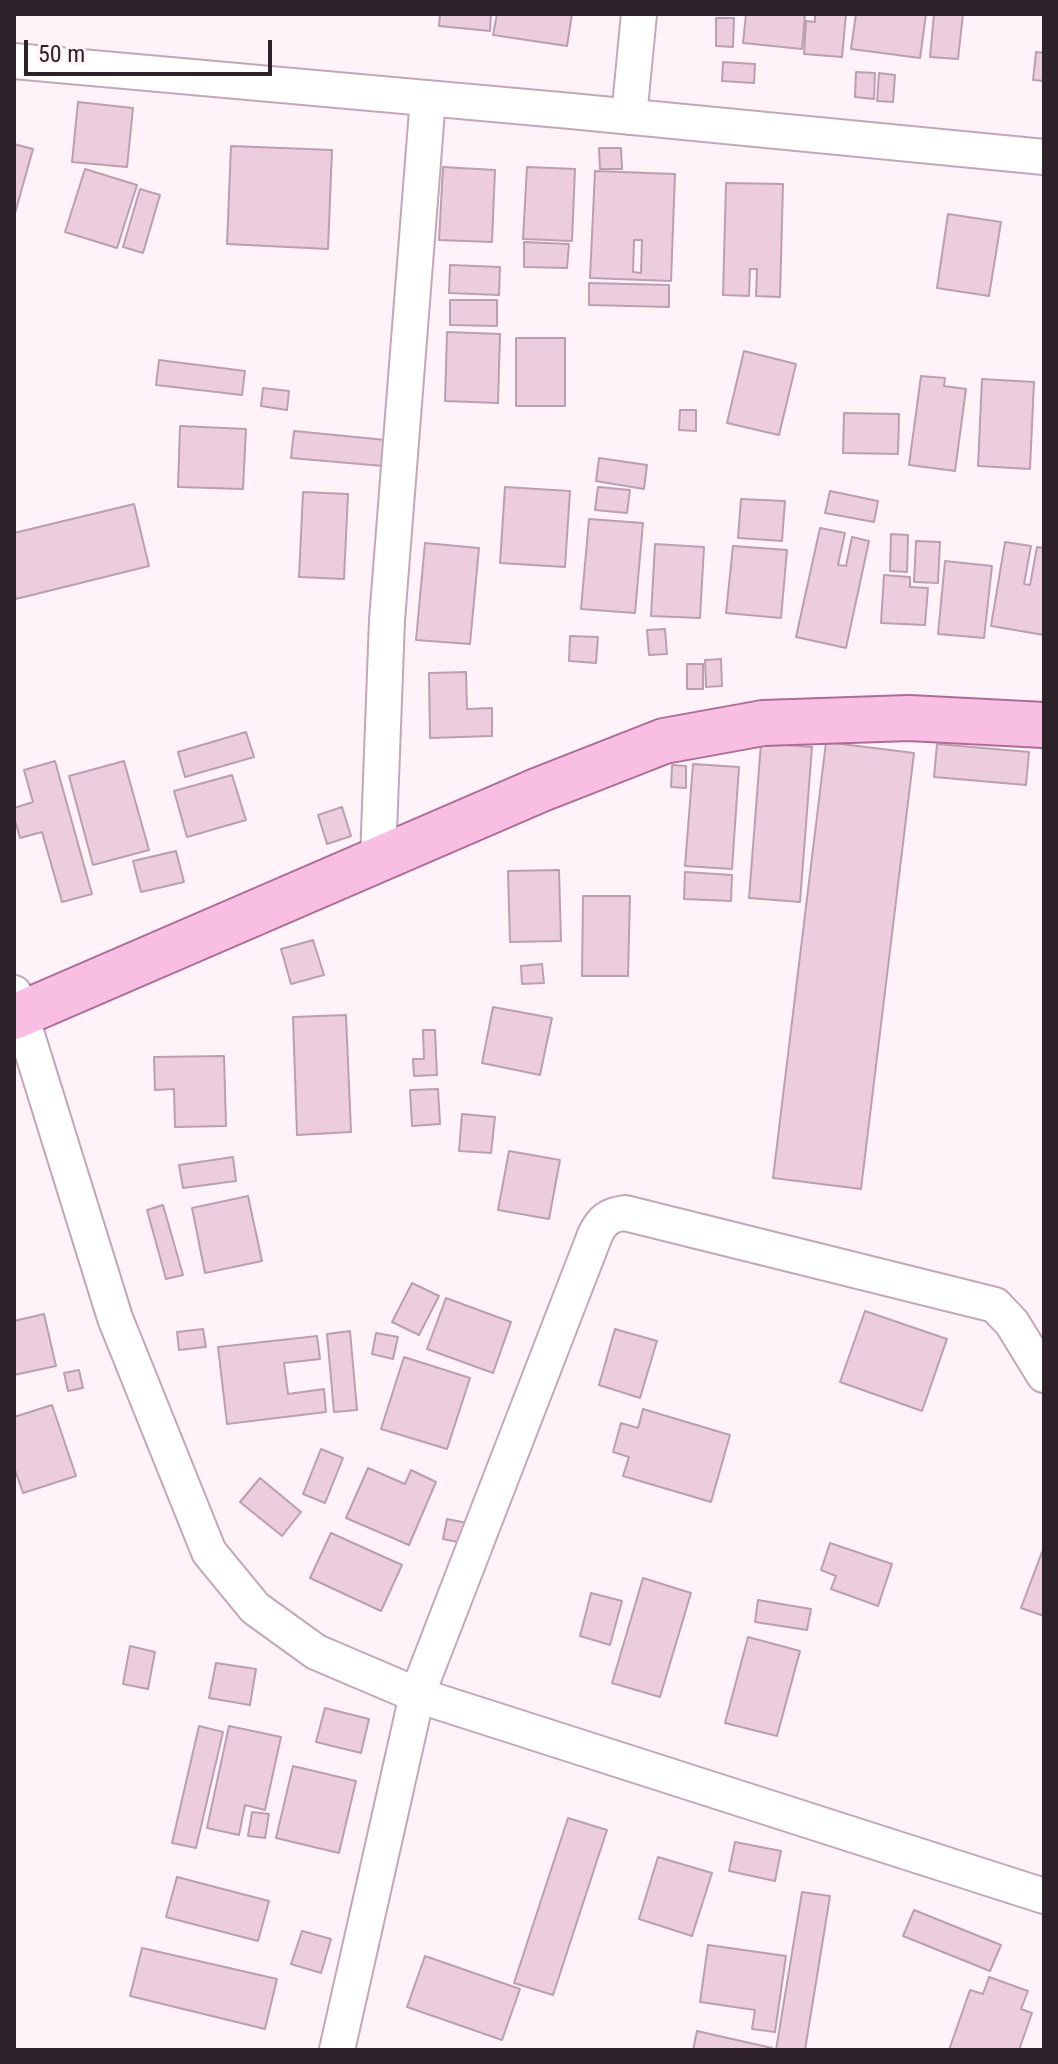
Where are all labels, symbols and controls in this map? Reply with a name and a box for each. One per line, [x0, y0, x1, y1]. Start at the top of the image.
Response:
scale bar [28, 24, 276, 74]
text: 50 m [38, 40, 85, 68]

